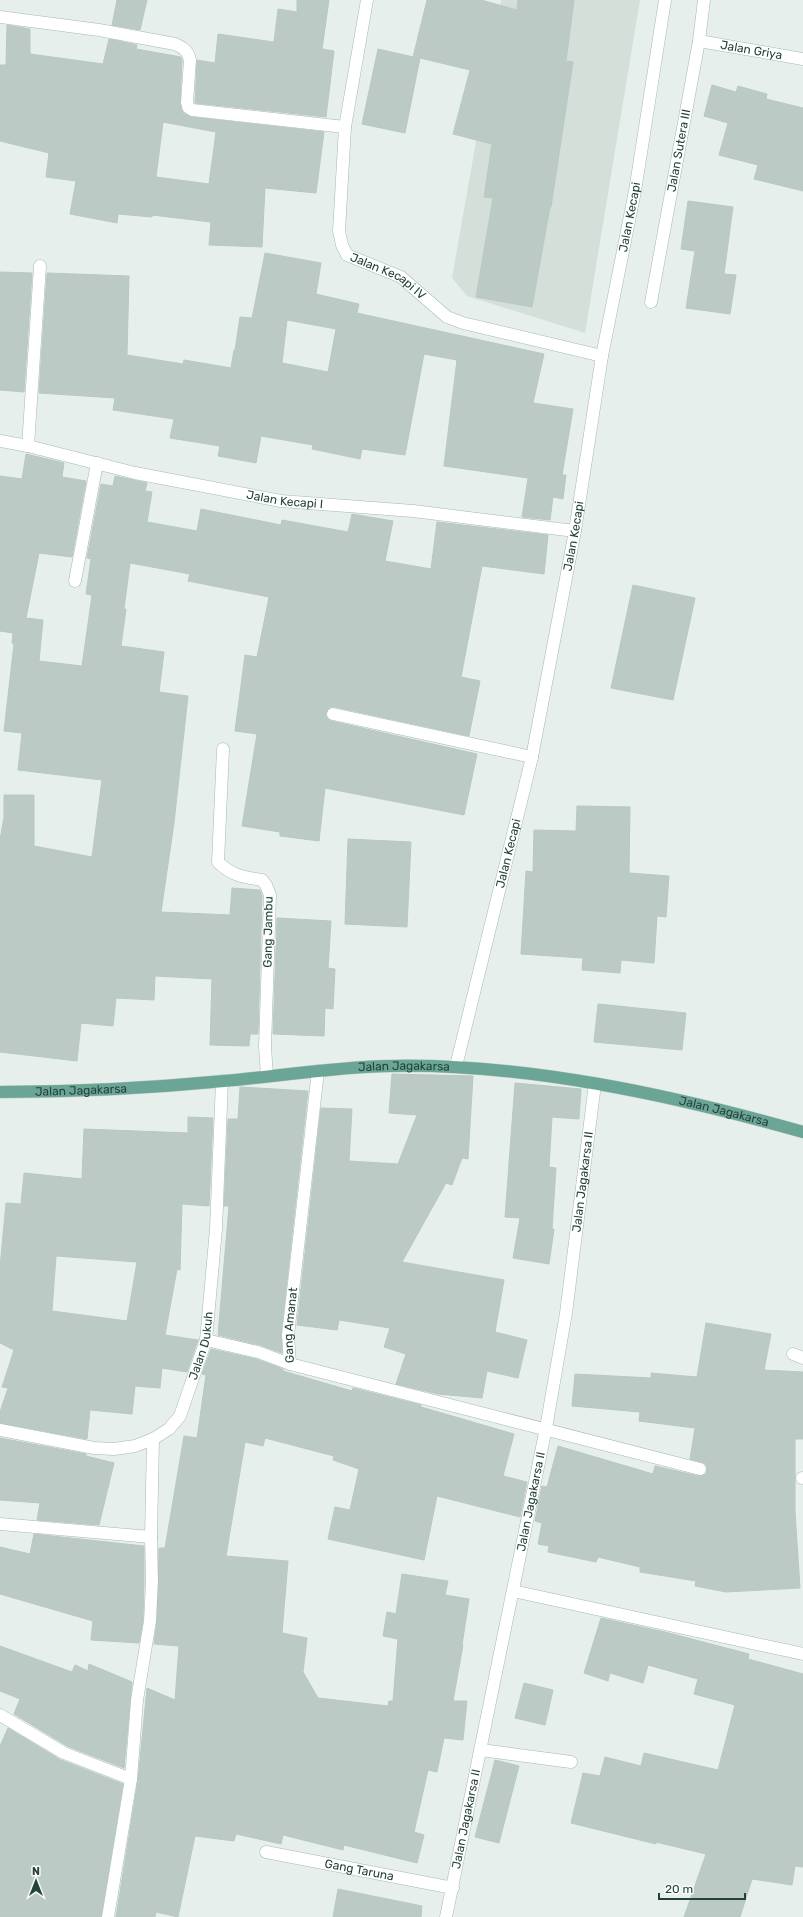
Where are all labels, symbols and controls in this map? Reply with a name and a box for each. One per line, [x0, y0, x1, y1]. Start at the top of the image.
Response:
street label: Jalan Griya [719, 38, 783, 62]
street label: Jalan Sutera III [664, 108, 693, 193]
street label: Jalan Kecapi [616, 181, 643, 253]
street label: Jalan Kecapi IV [348, 250, 429, 302]
street label: Jalan Kecapi I [245, 488, 324, 511]
street label: Jalan Kecapi [561, 500, 587, 572]
street label: Jalan Kecapi [493, 817, 524, 889]
street label: Gang Jambu [260, 896, 276, 968]
street label: Jalan Jagakarsa [358, 1059, 450, 1074]
street label: Jalan Jagakarsa [35, 1081, 127, 1099]
street label: Jalan Jagakarsa [678, 1093, 770, 1129]
street label: Jalan Jagakarsa II [569, 1131, 596, 1233]
street label: Gang Amanat [281, 1286, 300, 1363]
street label: Jalan Dukuh [186, 1311, 216, 1382]
street label: Jalan Jagakarsa II [514, 1450, 548, 1553]
street label: Jalan Jagakarsa II [449, 1768, 483, 1870]
street label: Gang Taruna [324, 1856, 395, 1883]
north arrow [16, 1861, 56, 1901]
text: N [32, 1865, 40, 1878]
scale bar [659, 1875, 745, 1901]
text: 20 m [665, 1882, 693, 1896]

